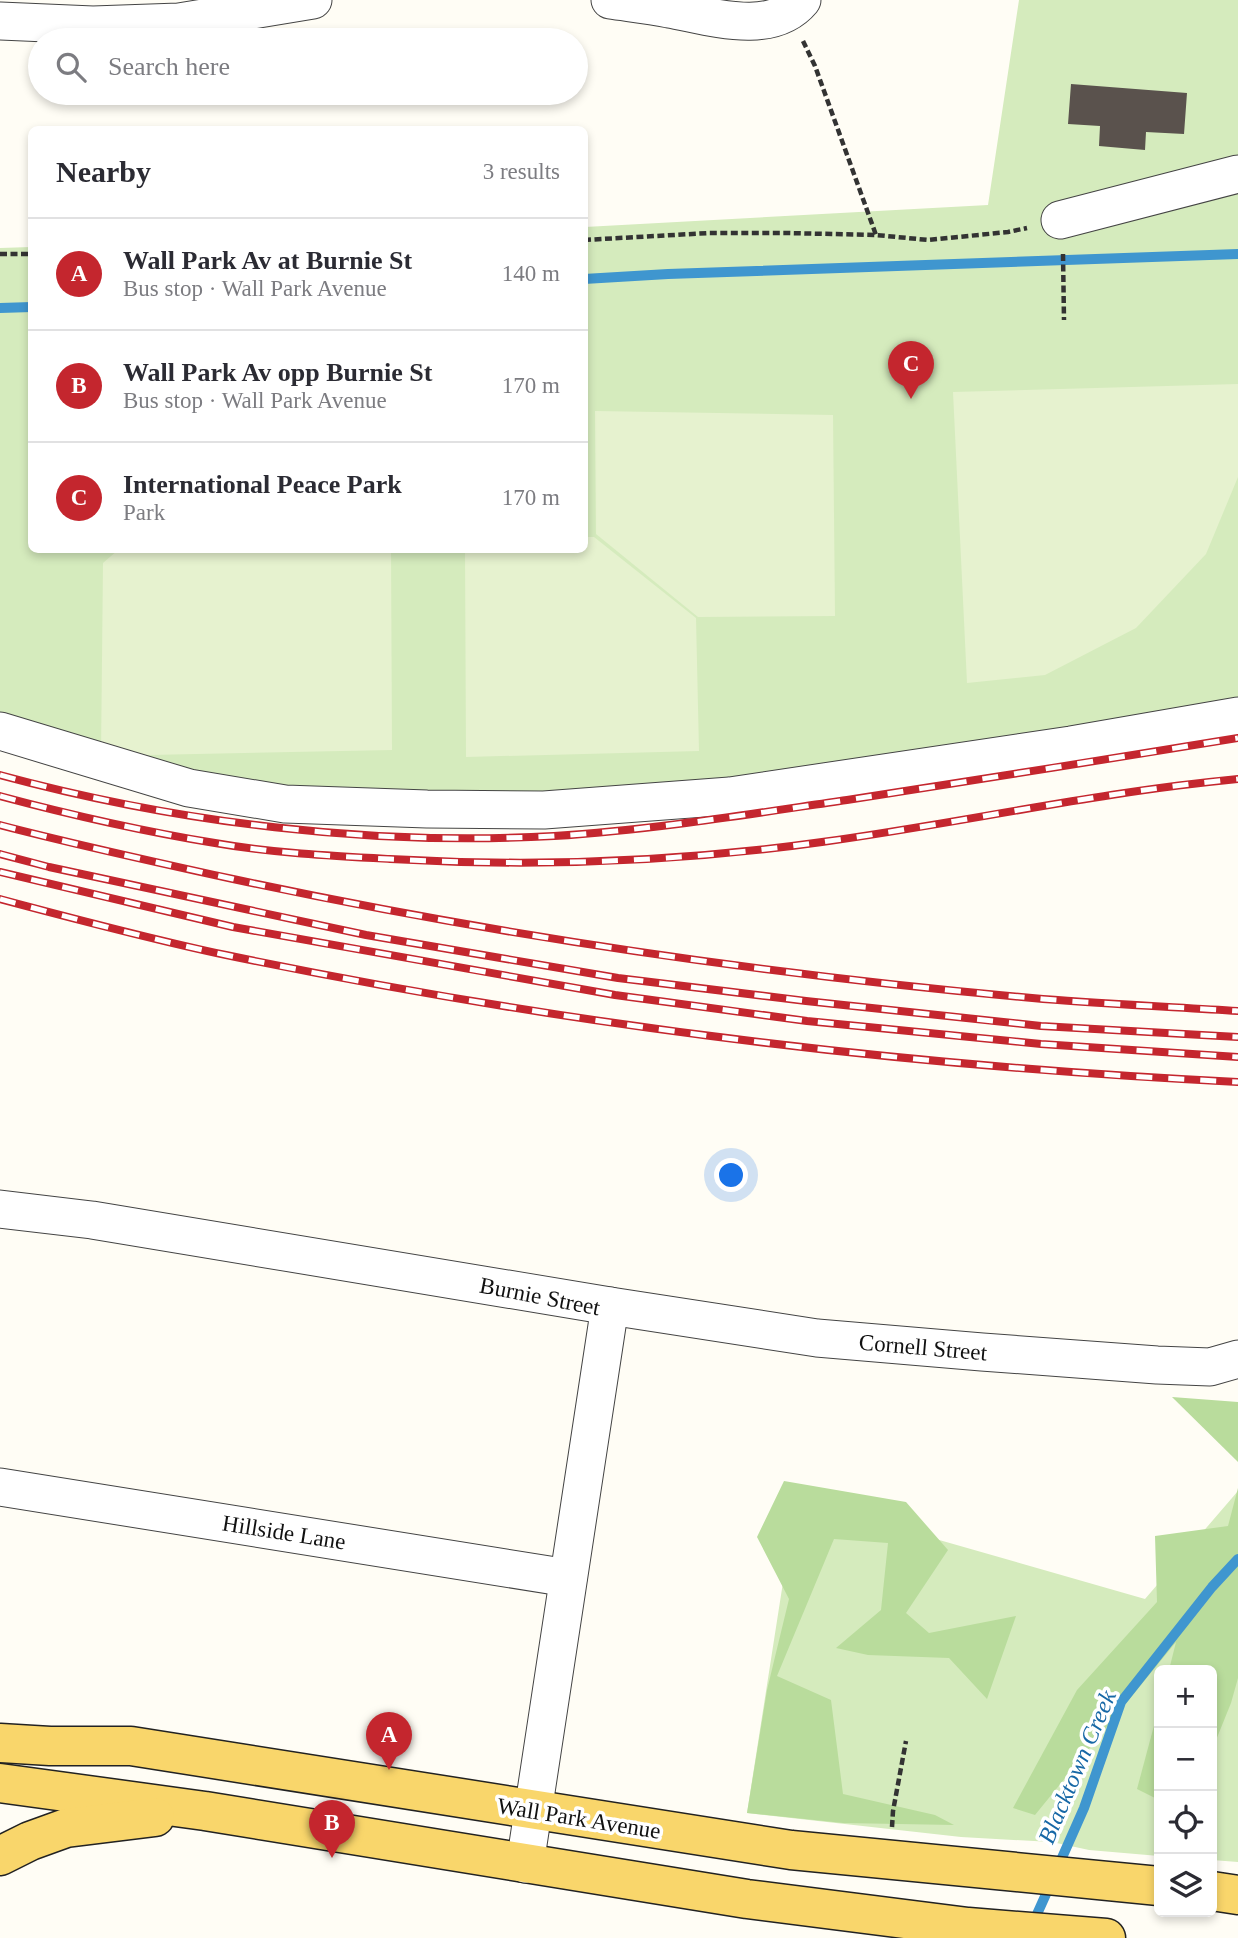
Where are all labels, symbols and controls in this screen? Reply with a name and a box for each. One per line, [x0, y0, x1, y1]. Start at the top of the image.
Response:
search box [28, 28, 588, 105]
icon: search [52, 48, 90, 86]
text: Search here [108, 52, 230, 81]
text: Nearby [56, 155, 151, 188]
text: 3 results [483, 159, 560, 184]
text: Wall Park Av at Burnie St [123, 246, 412, 275]
text: A [71, 261, 87, 286]
text: 140 m [502, 261, 560, 286]
text: Bus stop · Wall Park Avenue [123, 276, 387, 301]
pin: C [888, 341, 934, 399]
text: Wall Park Av opp Burnie St [123, 358, 432, 387]
text: B [71, 373, 87, 398]
text: 170 m [502, 373, 560, 398]
text: Bus stop · Wall Park Avenue [123, 388, 387, 413]
text: International Peace Park [123, 470, 402, 499]
text: C [71, 485, 87, 510]
text: 170 m [502, 485, 560, 510]
text: Park [123, 500, 165, 525]
your location [714, 1158, 748, 1192]
street label: Burnie Street [478, 1273, 603, 1321]
street label: Cornell Street [858, 1329, 989, 1366]
street label: Hillside Lane [220, 1510, 347, 1555]
map controls [1154, 1665, 1217, 1917]
button: + [1154, 1665, 1217, 1728]
water label: Blacktown Creek [1033, 1686, 1121, 1847]
pin: A [366, 1712, 412, 1770]
button: − [1154, 1728, 1217, 1791]
button: locate [1154, 1791, 1217, 1854]
street label: Wall Park Avenue [495, 1793, 662, 1844]
pin: B [309, 1800, 355, 1858]
button: layers [1154, 1854, 1217, 1917]

